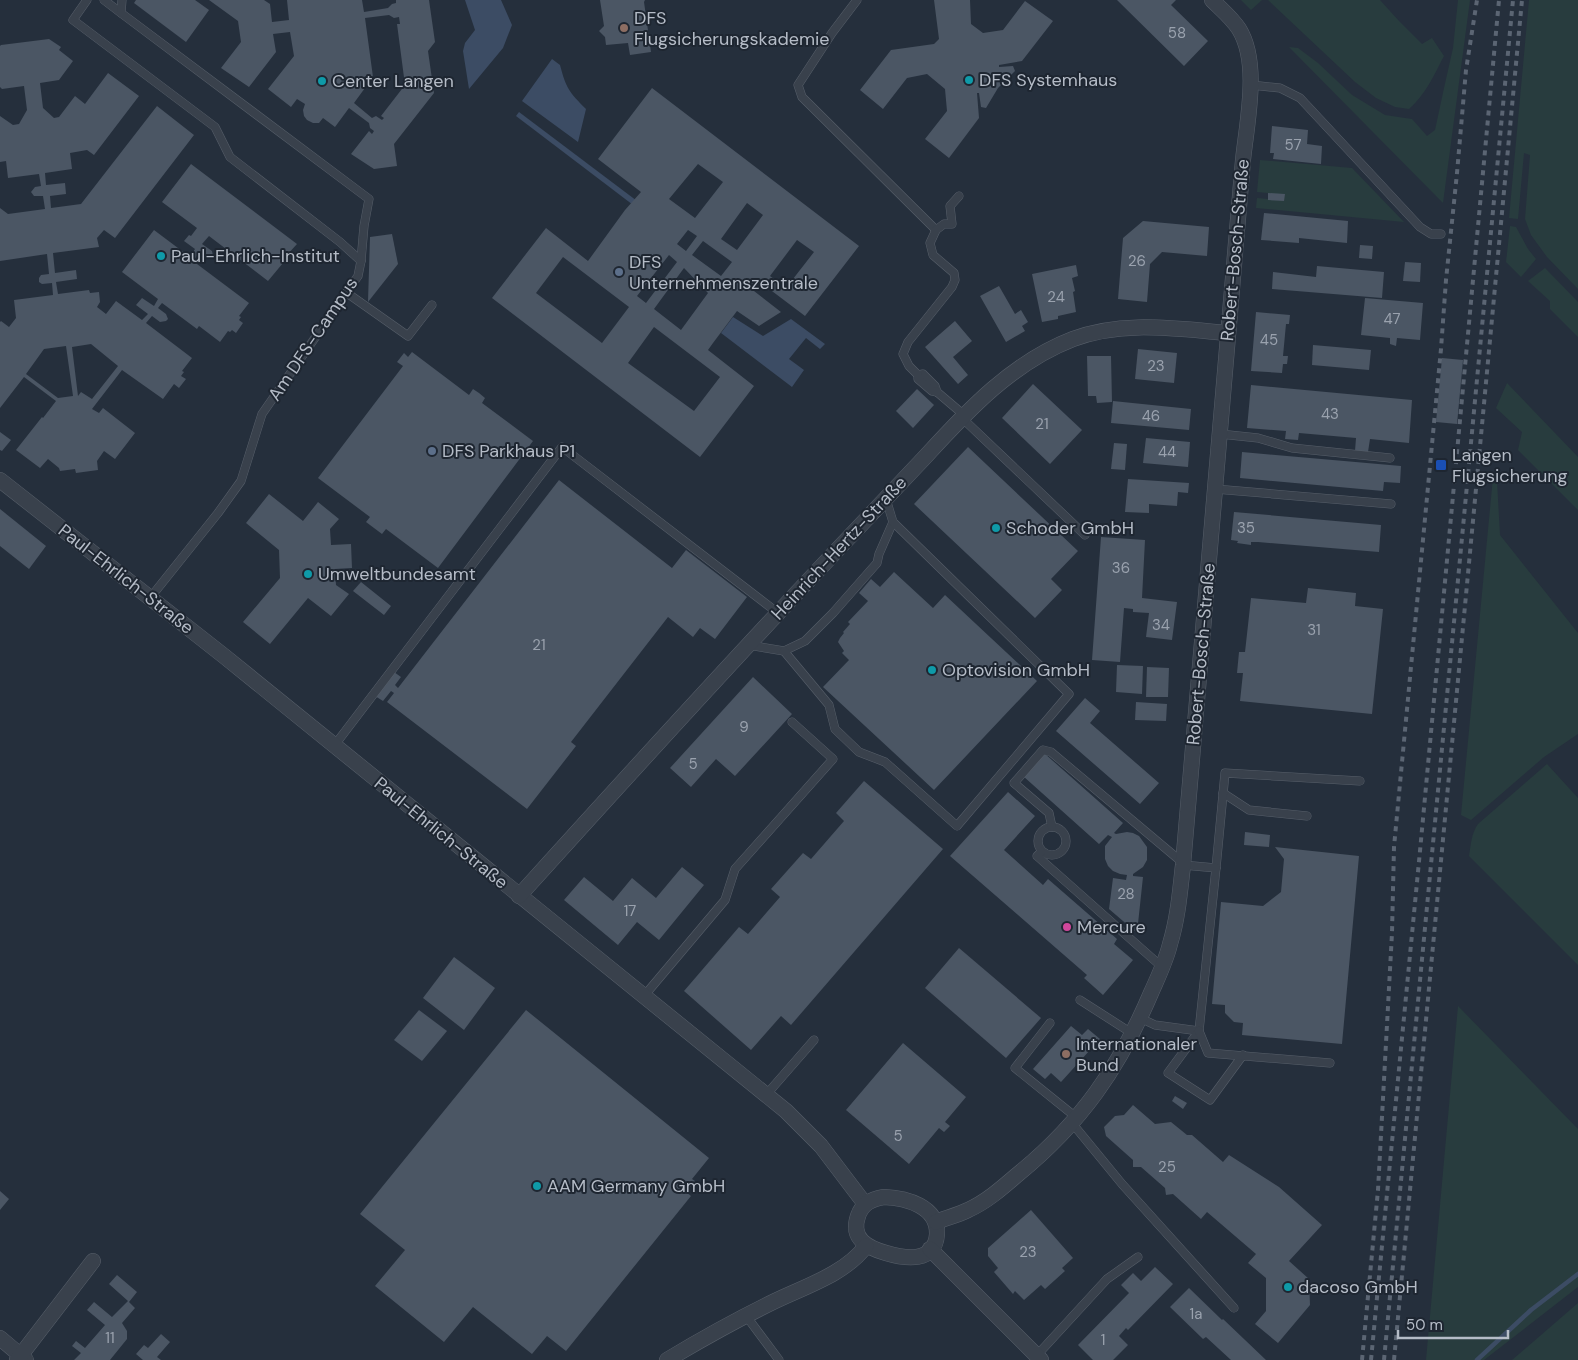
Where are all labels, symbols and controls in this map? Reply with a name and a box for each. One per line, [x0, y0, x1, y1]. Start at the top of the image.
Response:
place label: DFS Flugsicherungskademie [634, 6, 830, 51]
marker: DFS Flugsicherungskademie [618, 22, 630, 34]
house number: 58 [1168, 23, 1186, 43]
place label: DFS Systemhaus [979, 68, 1117, 92]
place label: Center Langen [332, 69, 454, 93]
marker: DFS Systemhaus [963, 74, 975, 86]
marker: Center Langen [316, 75, 328, 87]
house number: 57 [1285, 135, 1301, 155]
street label: Robert-Bosch-Straße [1215, 158, 1255, 342]
place label: Paul-Ehrlich-Institut [171, 244, 340, 268]
marker: Paul-Ehrlich-Institut [155, 250, 167, 262]
place label: DFS Unternehmenszentrale [629, 250, 818, 295]
house number: 26 [1128, 251, 1146, 271]
marker: DFS Unternehmenszentrale [613, 266, 625, 278]
street label: Am DFS-Campus [263, 272, 363, 406]
house number: 24 [1047, 287, 1065, 307]
house number: 47 [1383, 309, 1401, 329]
house number: 45 [1260, 330, 1278, 350]
house number: 23 [1147, 356, 1165, 376]
house number: 43 [1321, 404, 1339, 424]
house number: 46 [1142, 406, 1160, 426]
house number: 21 [1035, 414, 1049, 434]
place label: DFS Parkhaus P1 [442, 439, 575, 463]
house number: 44 [1158, 442, 1176, 462]
place label: Langen Flugsicherung [1452, 443, 1568, 488]
marker: DFS Parkhaus P1 [426, 445, 438, 457]
marker: Langen Flugsicherung [1434, 458, 1448, 472]
street label: Heinrich-Hertz-Straße [766, 471, 912, 625]
place label: Schoder GmbH [1006, 516, 1134, 540]
house number: 35 [1237, 518, 1255, 538]
street label: Paul-Ehrlich-Straße [53, 519, 199, 639]
marker: Schoder GmbH [990, 522, 1002, 534]
house number: 36 [1112, 558, 1130, 578]
place label: Umweltbundesamt [318, 562, 476, 586]
street label: Robert-Bosch-Straße [1181, 562, 1221, 746]
marker: Umweltbundesamt [302, 568, 314, 580]
house number: 34 [1152, 615, 1170, 635]
house number: 31 [1307, 620, 1321, 640]
house number: 21 [532, 635, 546, 655]
place label: Optovision GmbH [942, 658, 1090, 682]
marker: Optovision GmbH [926, 664, 938, 676]
house number: 9 [739, 717, 749, 737]
house number: 5 [688, 754, 698, 774]
street label: Paul-Ehrlich-Straße [369, 772, 513, 894]
house number: 28 [1117, 884, 1135, 904]
house number: 17 [624, 901, 636, 921]
place label: Mercure [1077, 915, 1146, 939]
marker: Mercure [1061, 921, 1073, 933]
place label: Internationaler Bund [1076, 1032, 1198, 1077]
marker: Internationaler Bund [1060, 1048, 1072, 1060]
house number: 5 [893, 1126, 903, 1146]
house number: 25 [1158, 1157, 1176, 1177]
place label: AAM Germany GmbH [547, 1174, 725, 1198]
marker: AAM Germany GmbH [531, 1180, 543, 1192]
house number: 23 [1019, 1242, 1037, 1262]
place label: dacoso GmbH [1298, 1275, 1418, 1299]
marker: dacoso GmbH [1282, 1281, 1294, 1293]
house number: 1a [1190, 1304, 1202, 1324]
scale bar [1398, 1308, 1508, 1340]
text: 50 m [1406, 1315, 1443, 1335]
house number: 11 [105, 1328, 115, 1348]
house number: 1 [1101, 1330, 1105, 1350]

